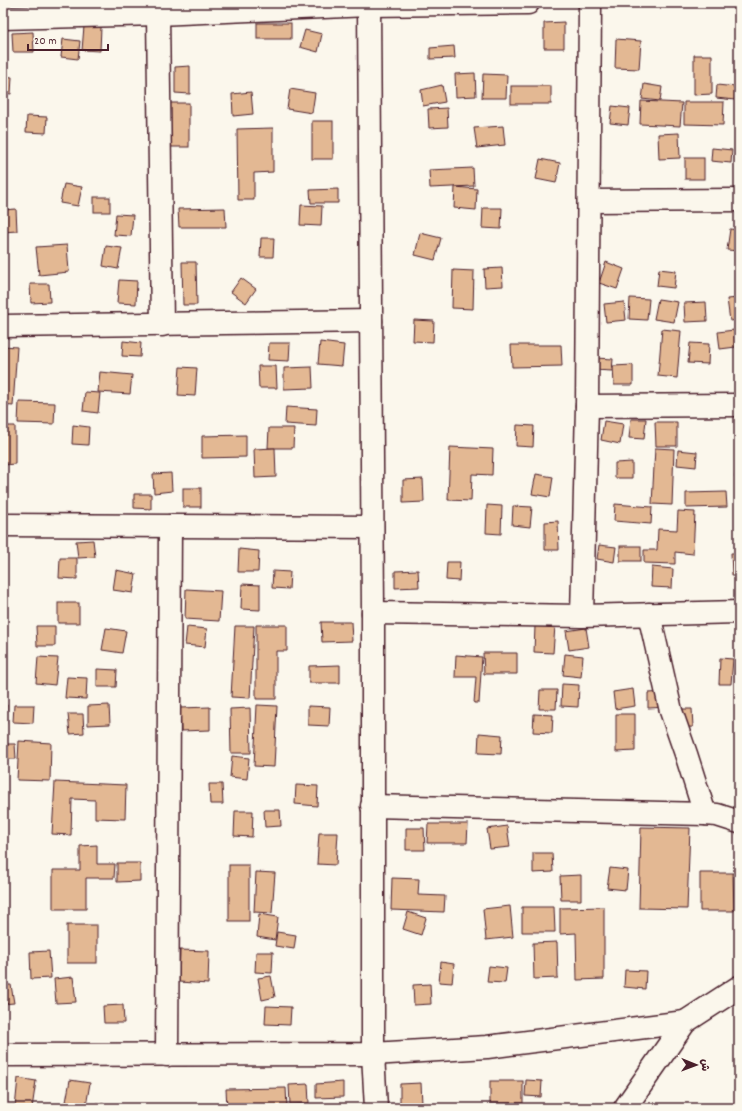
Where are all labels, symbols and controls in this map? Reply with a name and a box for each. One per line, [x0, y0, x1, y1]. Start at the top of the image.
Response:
scale bar [28, 26, 108, 52]
text: 20 m [34, 33, 57, 50]
north arrow [676, 1045, 716, 1085]
text: ش [696, 1059, 712, 1071]

